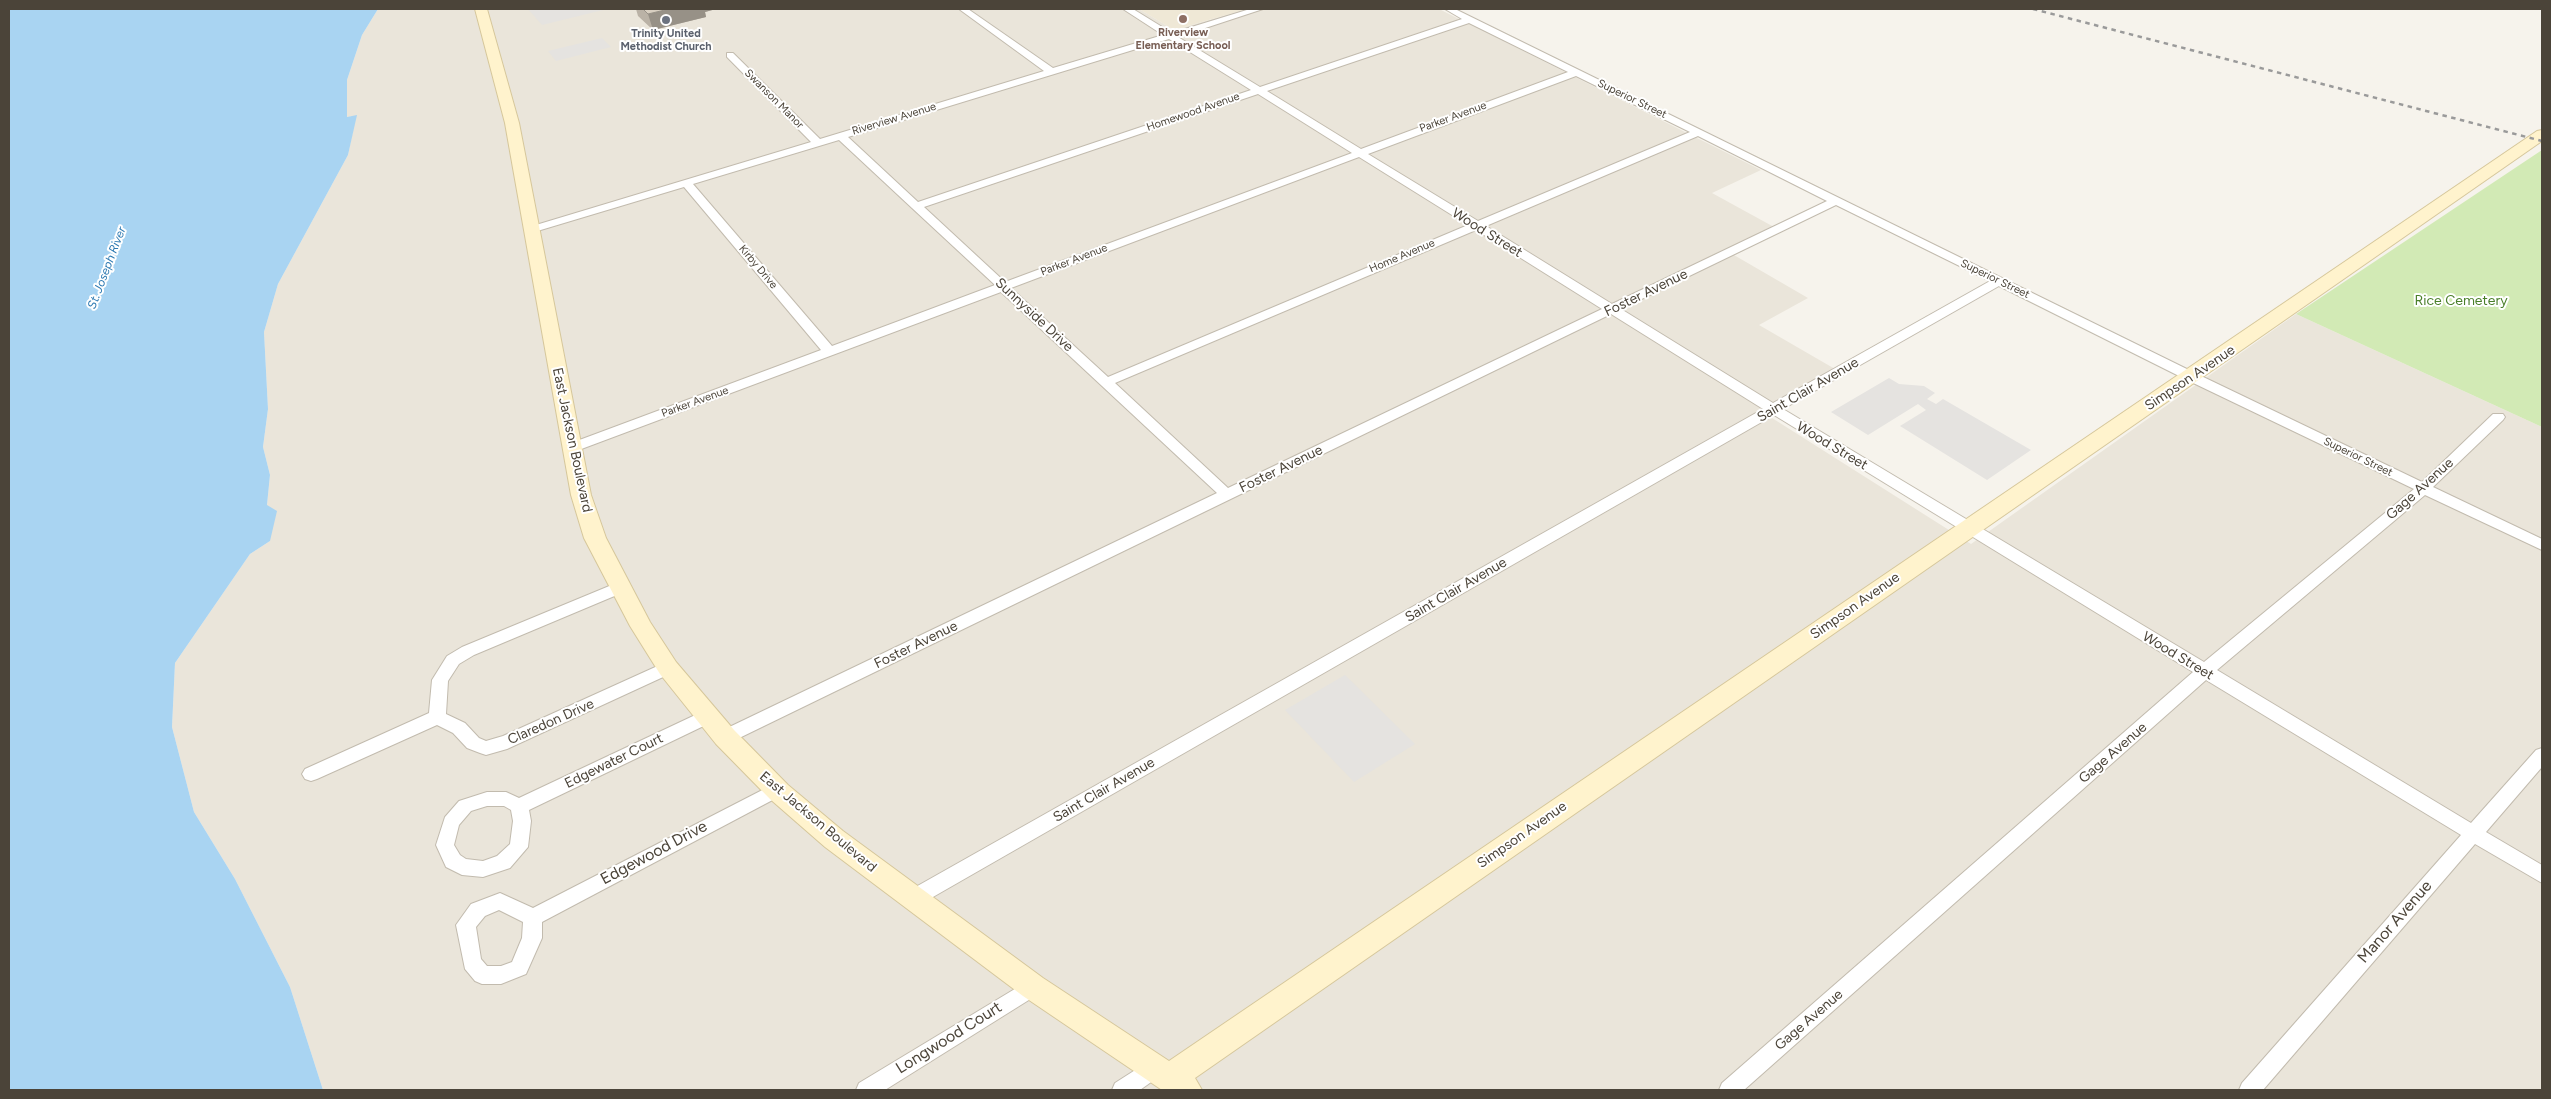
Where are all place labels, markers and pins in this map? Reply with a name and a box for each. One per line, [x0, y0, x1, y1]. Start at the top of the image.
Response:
marker: Riverview Elementary School [1177, 13, 1189, 25]
marker: Trinity United Methodist Church [660, 14, 672, 26]
place label: Riverview Elementary School [1136, 26, 1230, 52]
place label: Trinity United Methodist Church [620, 27, 712, 53]

